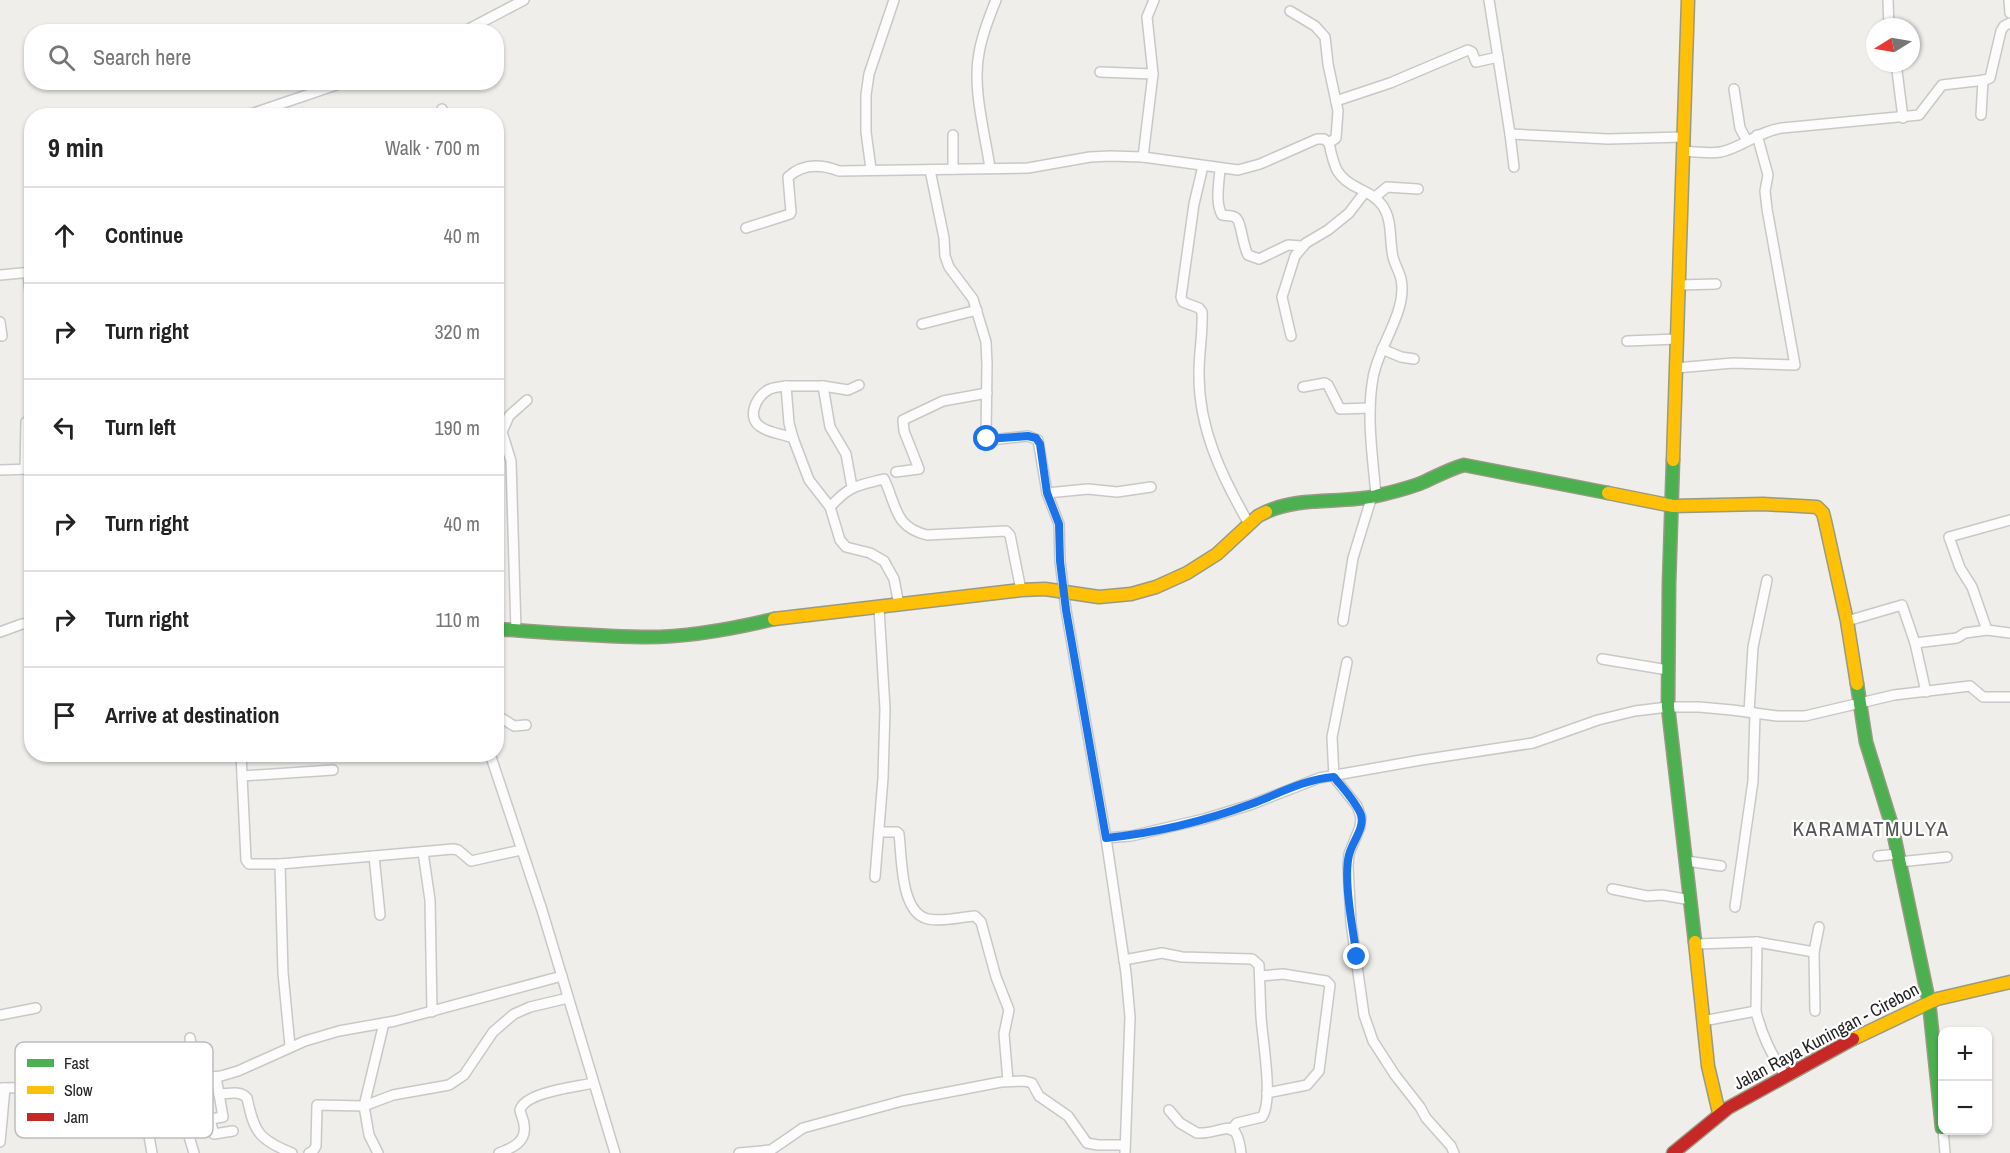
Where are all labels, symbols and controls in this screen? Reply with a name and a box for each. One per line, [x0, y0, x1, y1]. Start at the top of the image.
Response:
north arrow [1866, 18, 1920, 72]
search box [24, 24, 504, 90]
icon: search [45, 41, 78, 74]
text: Search here [93, 42, 191, 72]
text: 9 min [48, 130, 104, 165]
text: Walk · 700 m [385, 134, 480, 161]
icon: ahead [48, 219, 81, 252]
text: Continue [105, 220, 183, 250]
text: 40 m [444, 222, 480, 249]
icon: right [48, 315, 81, 348]
text: Turn right [105, 316, 189, 346]
text: 320 m [434, 318, 480, 345]
icon: left [48, 411, 81, 444]
text: Turn left [105, 412, 176, 442]
text: 190 m [434, 414, 480, 441]
route start [973, 425, 999, 451]
icon: right [48, 507, 81, 540]
text: Turn right [105, 508, 189, 538]
text: 40 m [444, 510, 480, 537]
icon: right [48, 603, 81, 636]
text: Turn right [105, 604, 189, 634]
text: 110 m [436, 606, 480, 633]
icon: arrive [48, 699, 81, 732]
text: Arrive at destination [105, 700, 279, 730]
district label: KARAMATMULYA [1793, 814, 1949, 843]
route end [1343, 943, 1369, 969]
street label: Jalan Raya Kuningan - Cirebon [1729, 976, 1923, 1096]
map controls [1938, 1027, 1992, 1135]
button: + [1938, 1027, 1992, 1081]
legend [15, 1042, 213, 1138]
text: Fast [64, 1052, 89, 1074]
text: Slow [64, 1079, 93, 1101]
button: − [1938, 1081, 1992, 1135]
text: Jam [64, 1106, 89, 1128]

